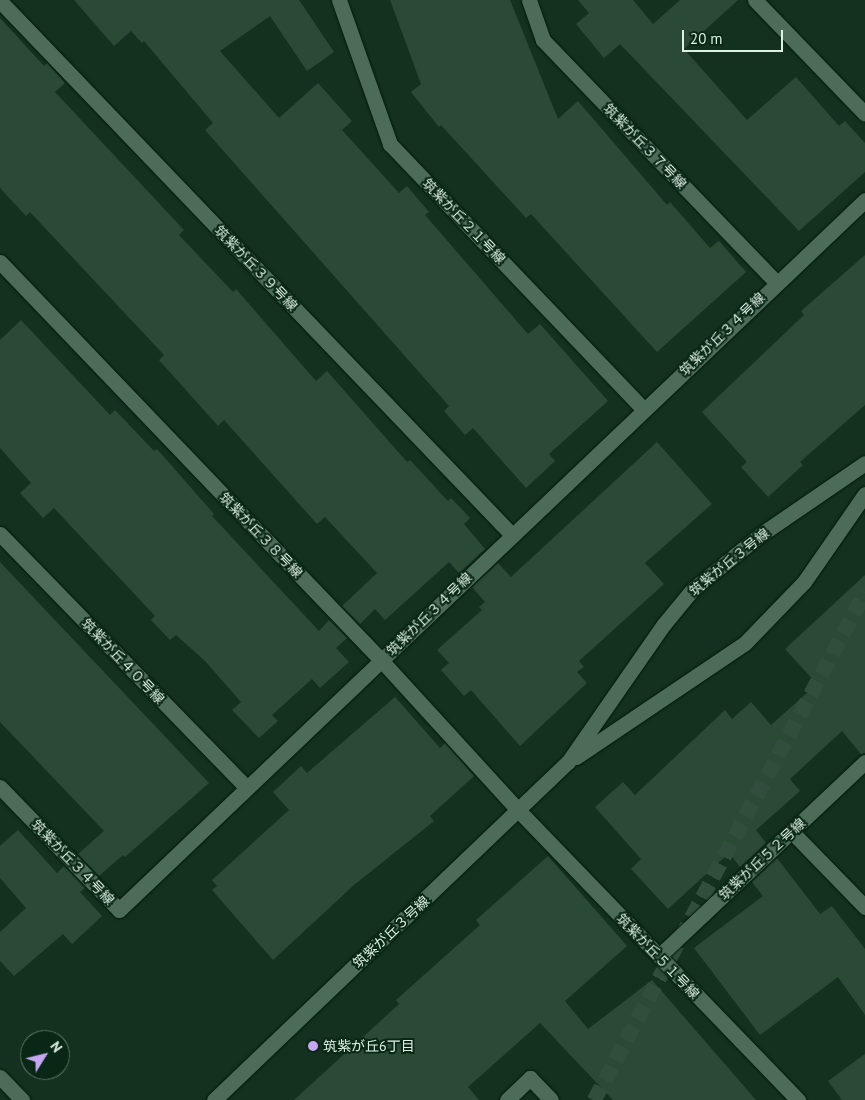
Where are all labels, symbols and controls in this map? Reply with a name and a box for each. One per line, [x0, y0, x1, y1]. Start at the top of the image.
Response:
scale bar [685, 20, 786, 52]
text: 20 m [690, 29, 723, 48]
street label: 筑紫が丘３７号線 [600, 100, 690, 192]
street label: 筑紫が丘２１号線 [419, 175, 509, 267]
street label: 筑紫が丘３９号線 [211, 222, 301, 314]
street label: 筑紫が丘３４号線 [676, 289, 768, 379]
street label: 筑紫が丘３８号線 [216, 489, 306, 581]
street label: 筑紫が丘３号線 [686, 525, 772, 599]
street label: 筑紫が丘３４号線 [383, 569, 475, 659]
street label: 筑紫が丘４０号線 [78, 615, 168, 707]
street label: 筑紫が丘５２号線 [715, 815, 809, 903]
street label: 筑紫が丘３４号線 [28, 816, 118, 908]
street label: 筑紫が丘３号線 [349, 892, 433, 972]
street label: 筑紫が丘５１号線 [613, 910, 703, 1002]
north arrow [20, 1030, 70, 1080]
text: N [46, 1038, 66, 1056]
place label: 筑紫が丘6丁目 [323, 1038, 415, 1054]
marker: 筑紫が丘6丁目 [307, 1040, 319, 1052]

